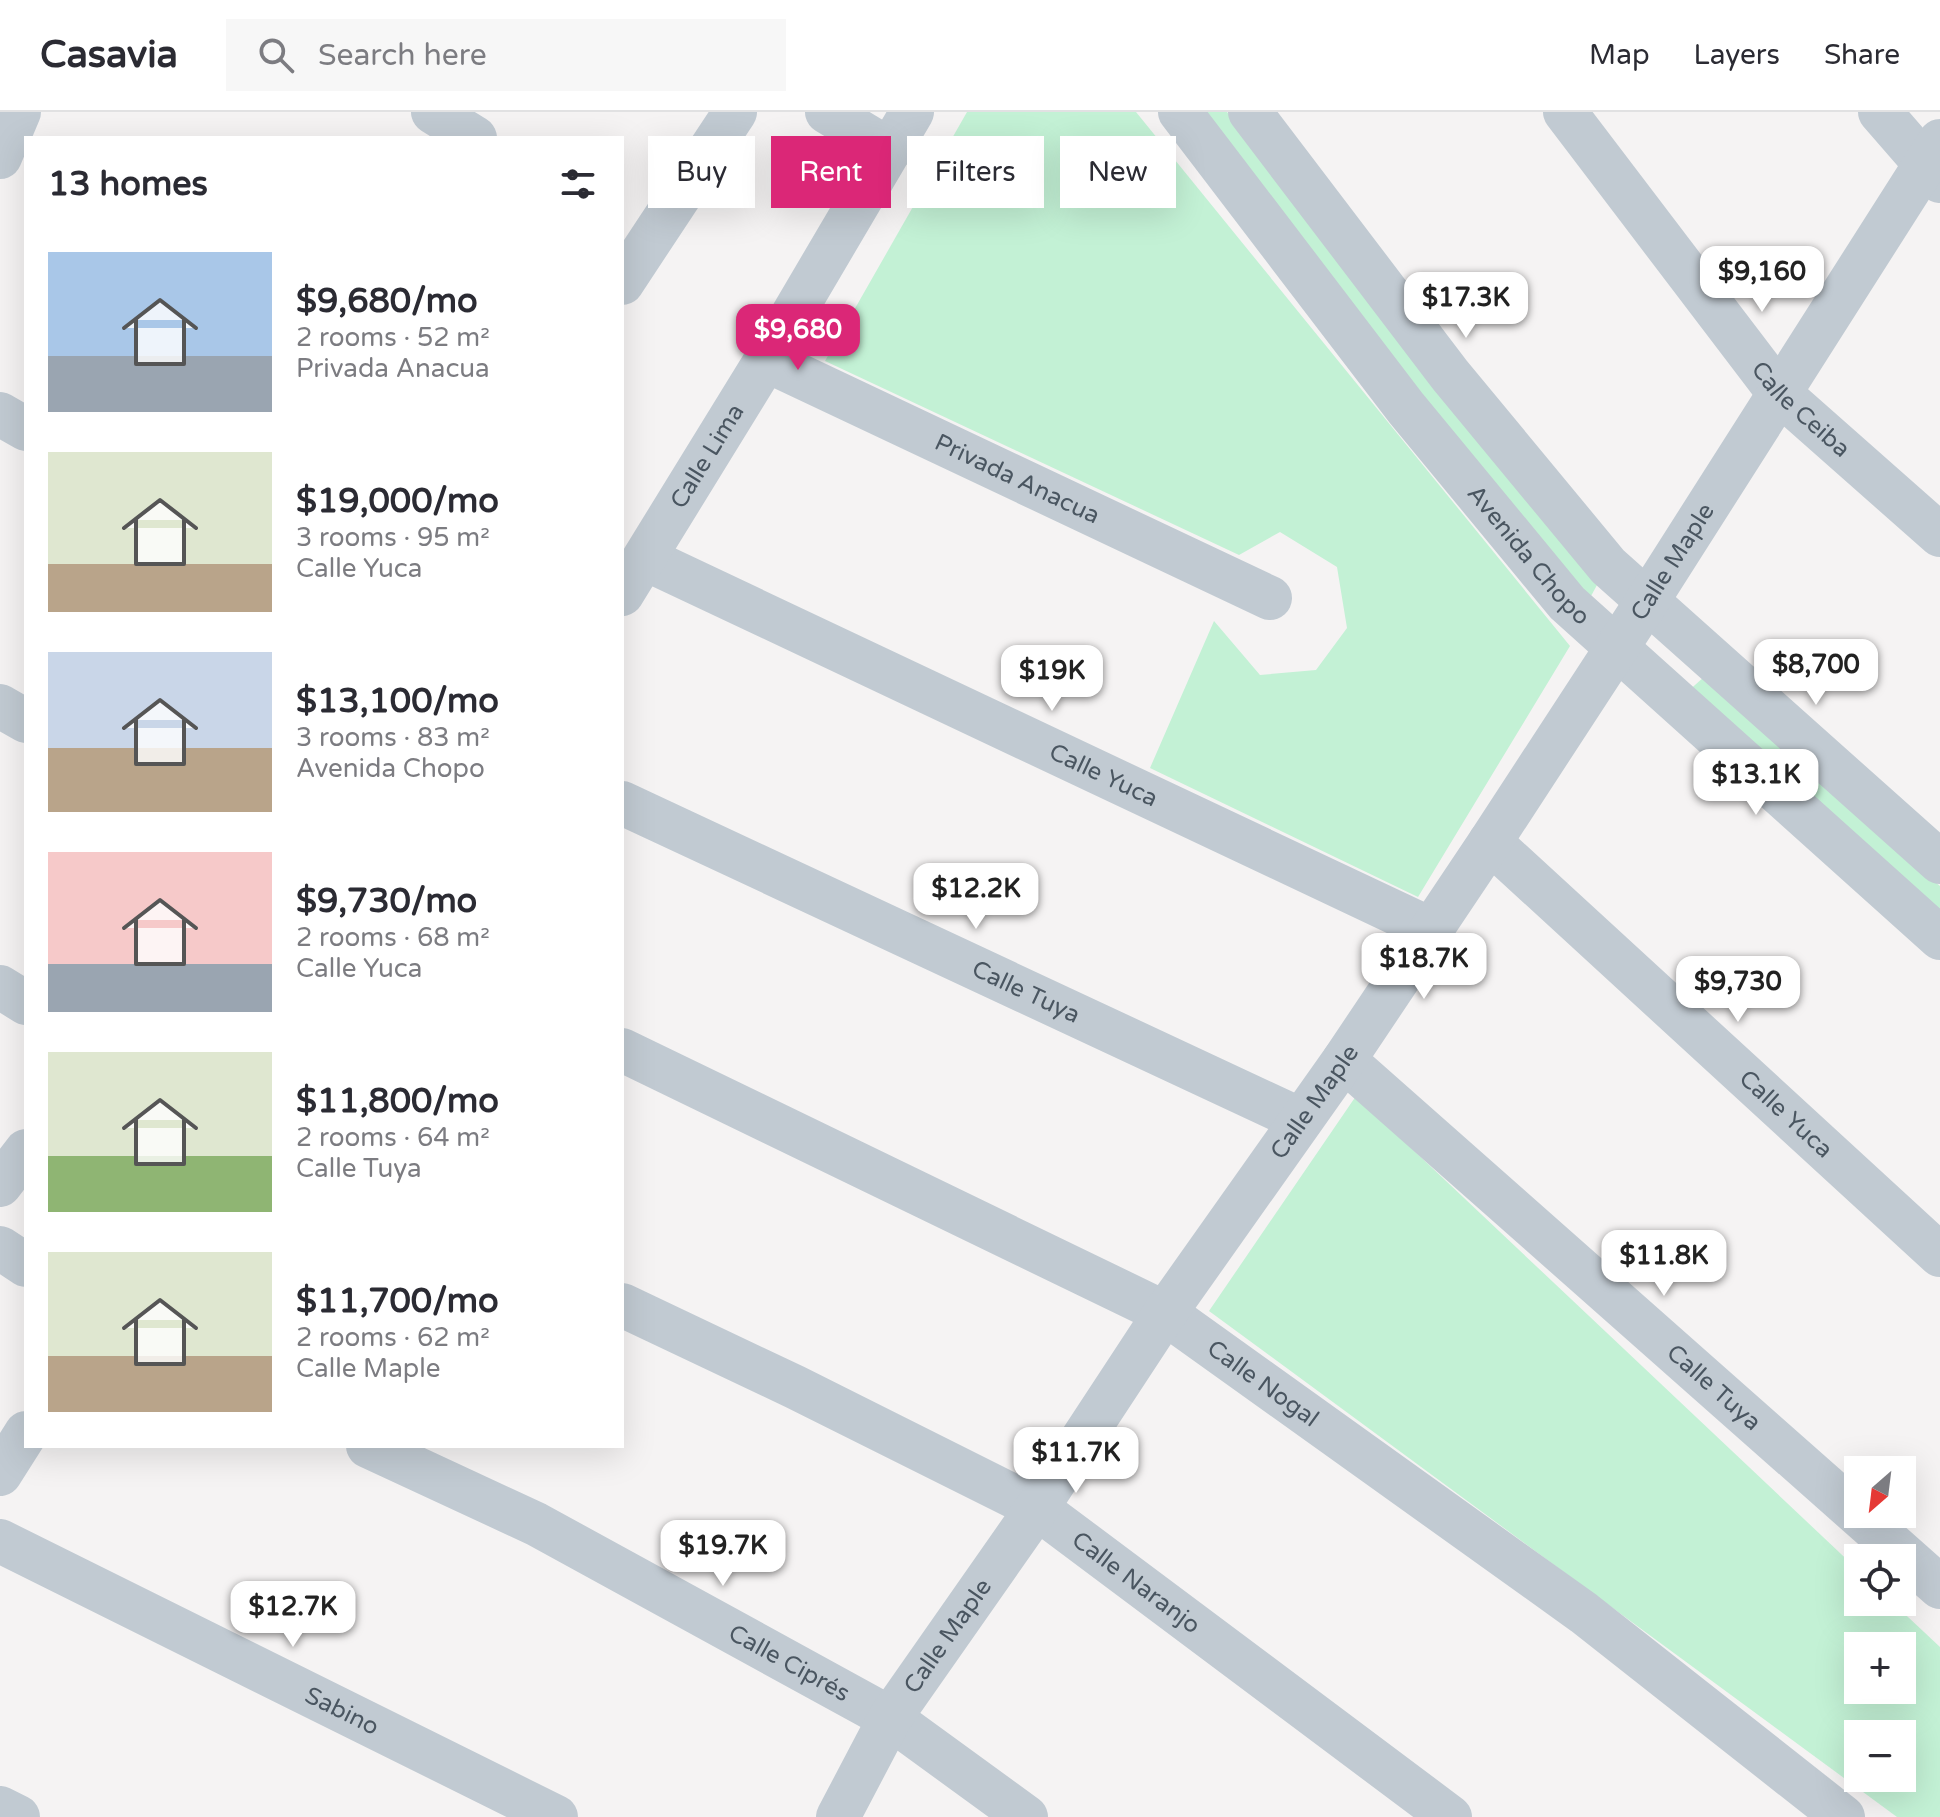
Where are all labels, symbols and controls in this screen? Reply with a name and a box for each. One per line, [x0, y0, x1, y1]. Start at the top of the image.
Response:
search box [226, 19, 786, 91]
text: Casavia [40, 32, 178, 78]
icon: search [254, 33, 298, 77]
text: Search here [318, 37, 487, 74]
text: Map [1589, 38, 1650, 72]
text: Layers [1694, 38, 1780, 72]
text: Share [1824, 38, 1900, 72]
chip: Buy [648, 136, 755, 208]
chip: Rent [771, 136, 891, 208]
chip: Filters [907, 136, 1044, 208]
chip: New [1060, 136, 1176, 208]
icon: filters [556, 162, 600, 206]
text: 13 homes [48, 164, 208, 205]
pin: $9,160 [1697, 246, 1827, 314]
text: $9,160 [1718, 256, 1806, 287]
pin: $17.3K [1401, 272, 1531, 340]
text: $9,680/mo [296, 281, 478, 322]
text: $17.3K [1422, 282, 1510, 313]
icon: home [112, 284, 208, 380]
pin: $9,680 [733, 304, 863, 372]
text: $9,680 [754, 314, 842, 345]
text: 2 rooms · 52 m² [296, 322, 490, 353]
text: Privada Anacua [296, 353, 490, 384]
street label: Calle Ceiba [1745, 355, 1856, 463]
street label: Calle Lima [664, 398, 750, 514]
street label: Privada Anacua [930, 427, 1104, 530]
street label: Avenida Chopo [1461, 479, 1596, 631]
text: $19,000/mo [296, 481, 499, 522]
icon: home [112, 484, 208, 580]
street label: Calle Maple [1624, 498, 1720, 626]
text: 3 rooms · 95 m² [296, 522, 490, 553]
text: Calle Yuca [296, 553, 422, 584]
pin: $8,700 [1751, 639, 1881, 707]
pin: $19K [1005, 645, 1099, 713]
text: $8,700 [1772, 649, 1860, 680]
text: $19K [1019, 655, 1085, 686]
text: $13,100/mo [296, 681, 499, 722]
icon: home [112, 684, 208, 780]
text: 3 rooms · 83 m² [296, 722, 490, 753]
street label: Calle Yuca [1045, 737, 1163, 813]
pin: $13.1K [1691, 749, 1821, 817]
text: Avenida Chopo [296, 753, 485, 784]
text: $13.1K [1711, 759, 1801, 790]
pin: $12.2K [911, 863, 1041, 931]
text: $12.2K [931, 873, 1021, 904]
text: $9,730/mo [296, 881, 477, 922]
icon: home [112, 884, 208, 980]
text: 2 rooms · 68 m² [296, 922, 490, 953]
pin: $18.7K [1359, 933, 1489, 1001]
text: $18.7K [1380, 943, 1468, 974]
text: Calle Yuca [296, 953, 422, 984]
street label: Calle Tuya [967, 954, 1085, 1029]
pin: $9,730 [1673, 956, 1803, 1024]
text: $9,730 [1694, 966, 1782, 997]
street label: Calle Maple [1264, 1039, 1365, 1165]
street label: Calle Yuca [1733, 1064, 1839, 1164]
text: $11,800/mo [296, 1081, 499, 1122]
icon: home [112, 1084, 208, 1180]
text: 2 rooms · 64 m² [296, 1122, 490, 1153]
text: Calle Tuya [296, 1153, 422, 1184]
pin: $11.8K [1599, 1230, 1729, 1298]
text: $11.8K [1619, 1240, 1709, 1271]
text: $11,700/mo [296, 1281, 499, 1322]
icon: home [112, 1284, 208, 1380]
text: 2 rooms · 62 m² [296, 1322, 490, 1353]
street label: Calle Nogal [1202, 1334, 1324, 1433]
street label: Calle Tuya [1661, 1338, 1767, 1437]
text: Calle Maple [296, 1353, 440, 1384]
pin: $11.7K [1011, 1427, 1141, 1495]
text: $11.7K [1032, 1437, 1120, 1468]
north arrow [1844, 1456, 1916, 1528]
map controls [1844, 1456, 1916, 1792]
pin: $19.7K [658, 1520, 788, 1588]
street label: Calle Naranjo [1066, 1525, 1206, 1640]
text: $19.7K [679, 1530, 767, 1561]
button: locate [1844, 1544, 1916, 1616]
street label: Calle Maple [897, 1573, 998, 1699]
pin: $12.7K [228, 1581, 358, 1649]
text: $12.7K [249, 1591, 337, 1622]
street label: Calle Ciprés [724, 1618, 855, 1708]
button: + [1844, 1632, 1916, 1704]
street label: Sabino [300, 1680, 384, 1741]
button: − [1844, 1720, 1916, 1792]

